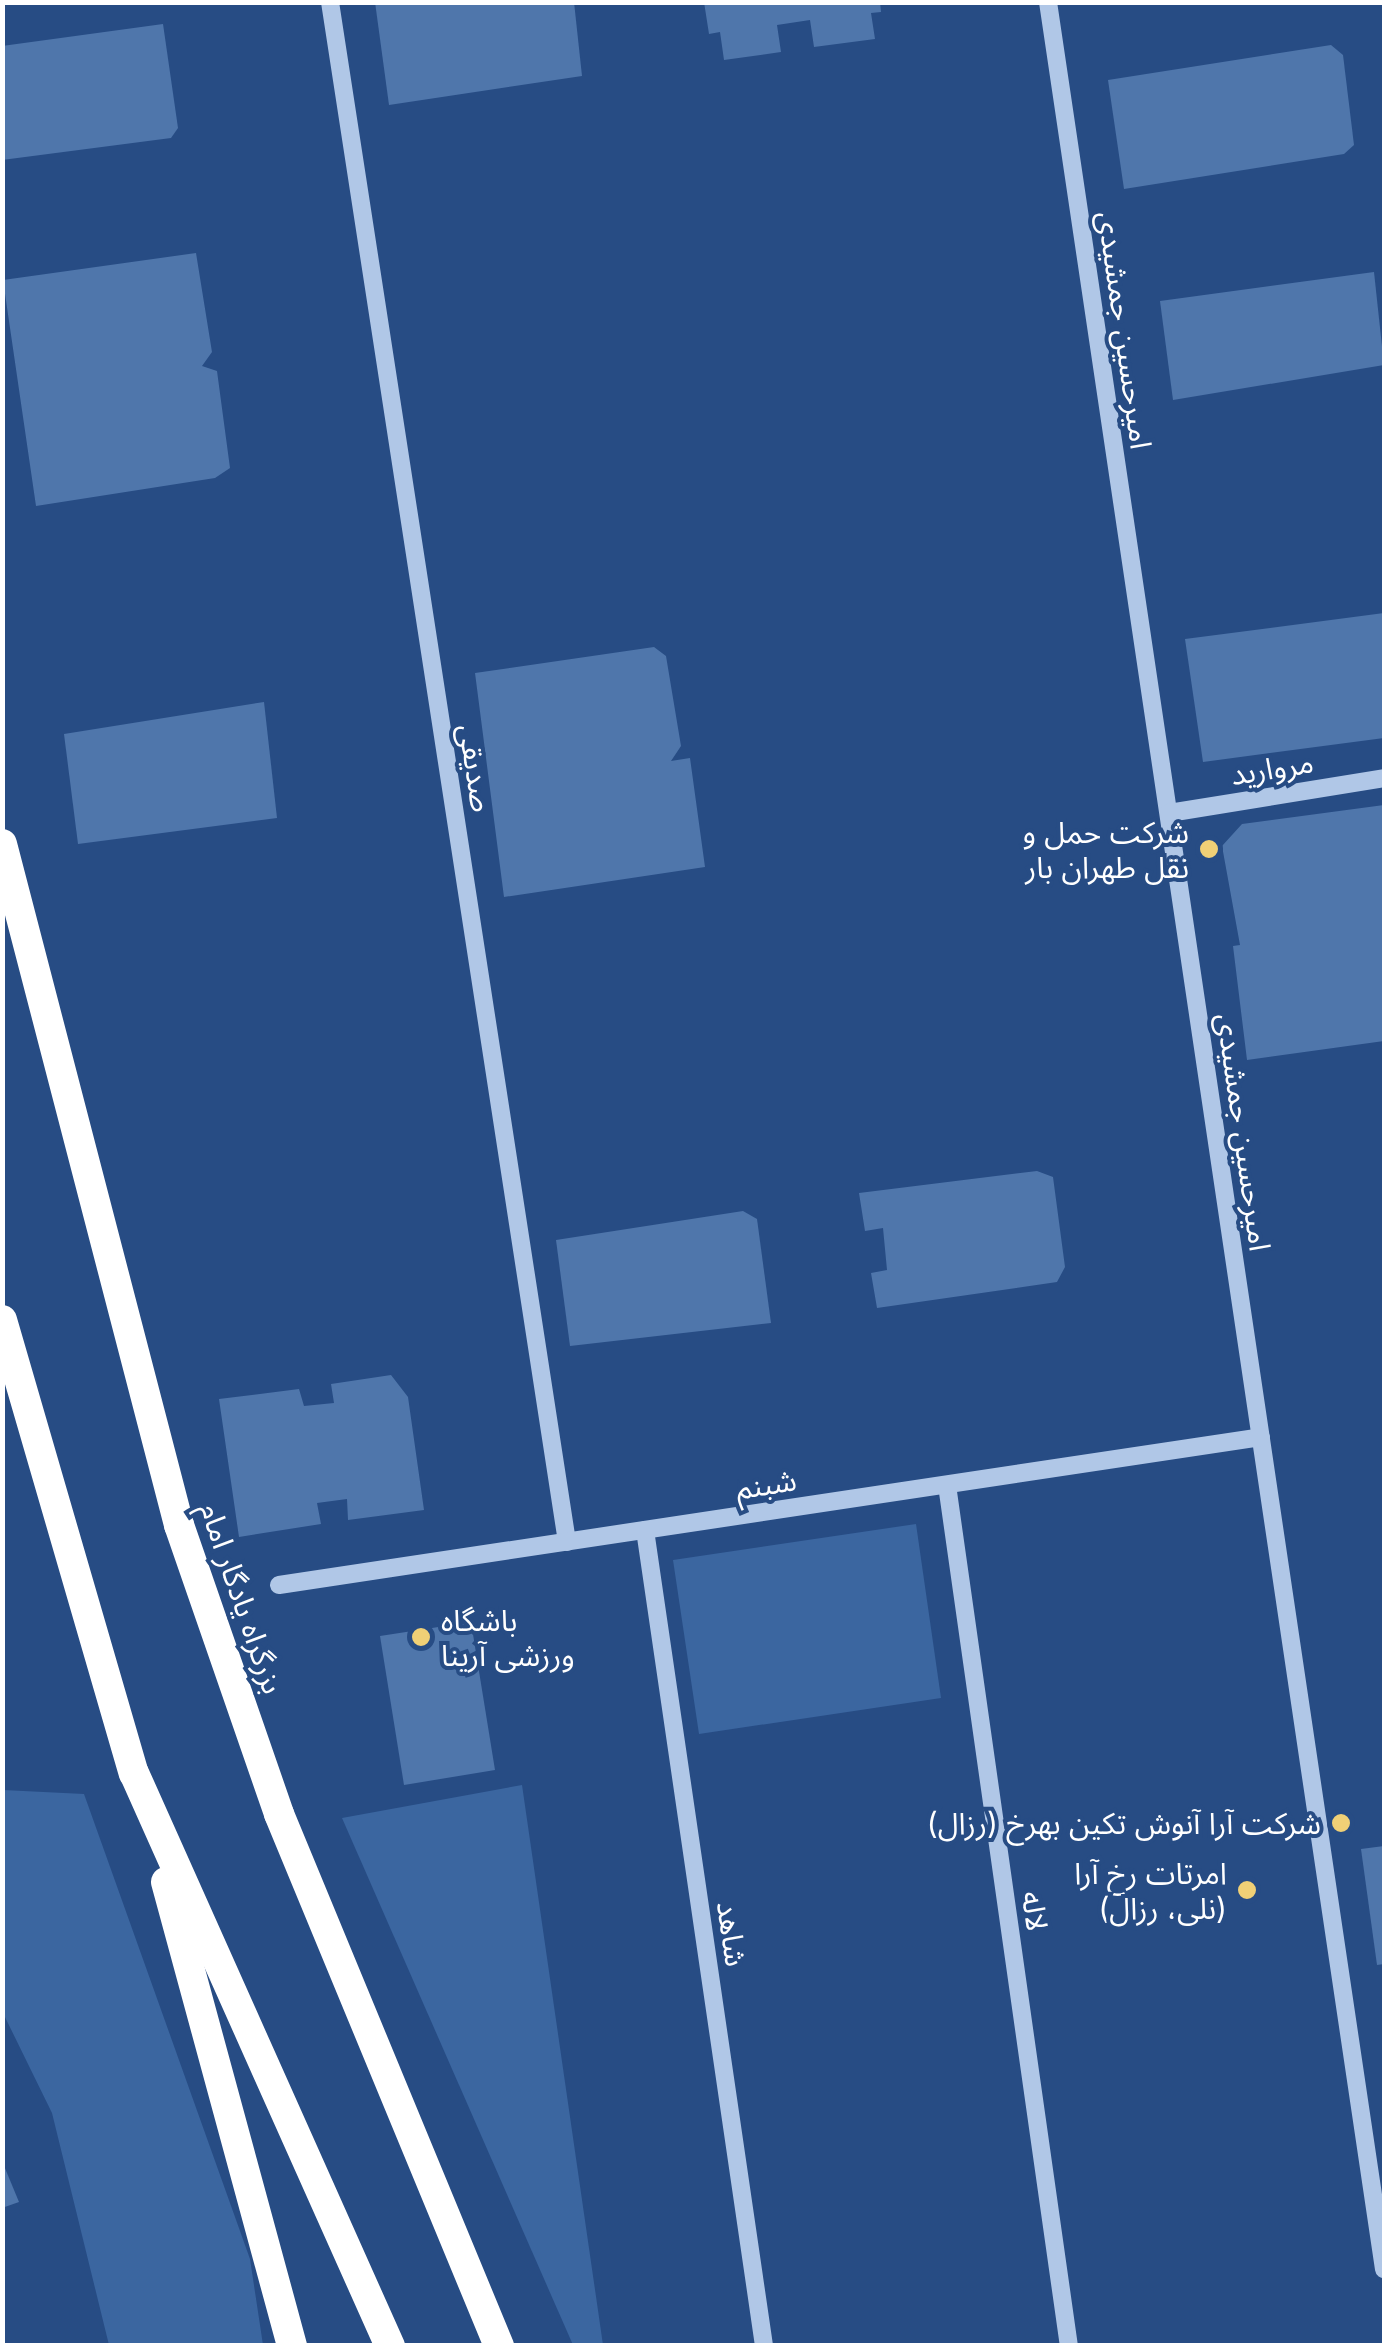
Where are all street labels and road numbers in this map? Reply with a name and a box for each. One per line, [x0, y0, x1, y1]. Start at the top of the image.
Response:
street label: امیرحسین جمشیدی [1090, 209, 1160, 451]
street label: صدیقی [451, 721, 501, 815]
street label: مروارید [1228, 744, 1316, 792]
street label: امیرحسین جمشیدی [1209, 1011, 1279, 1253]
street label: شبنم [733, 1461, 799, 1507]
street label: بزرگراه یادگار امام [192, 1498, 292, 1698]
street label: لاله [1014, 1889, 1056, 1933]
street label: شاهد [710, 1899, 754, 1969]

